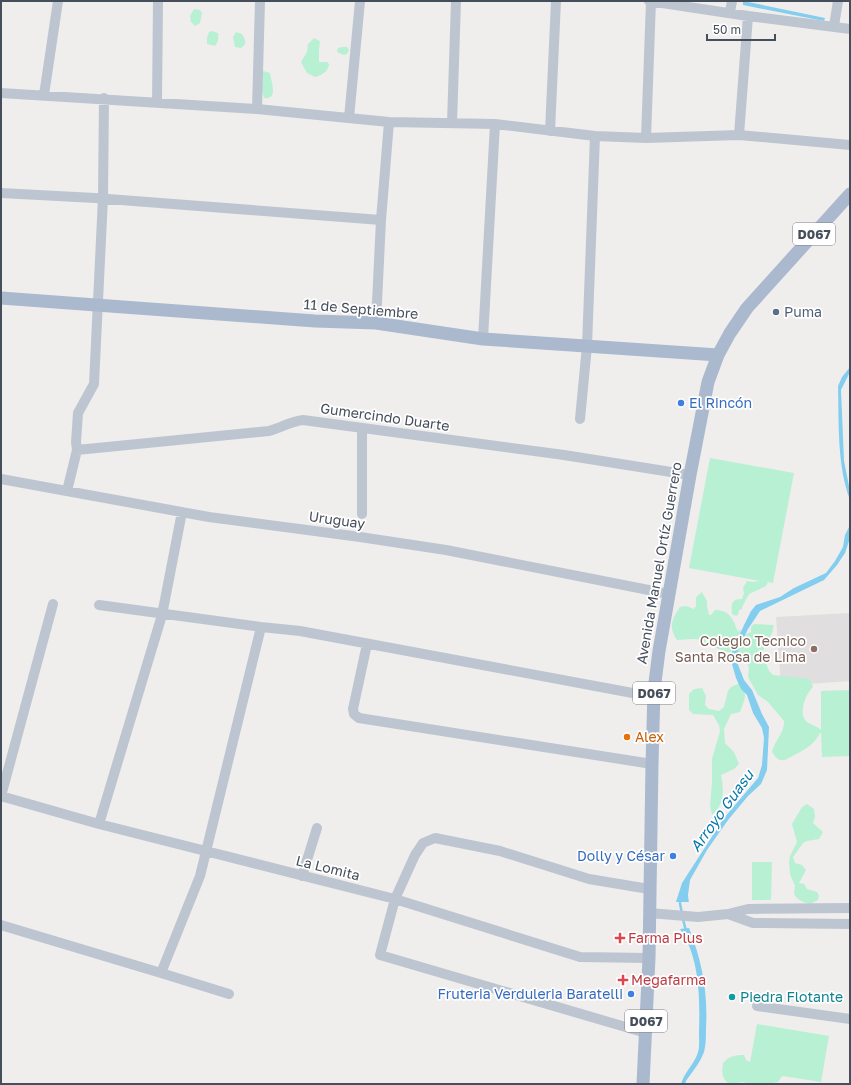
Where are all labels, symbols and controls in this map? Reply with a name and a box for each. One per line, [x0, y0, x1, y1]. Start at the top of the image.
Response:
scale bar [707, 16, 775, 42]
text: 50 m [713, 22, 741, 37]
road number: D067 [793, 223, 835, 245]
street label: 11 de Septiembre [303, 295, 419, 322]
place label: Puma [784, 303, 822, 320]
marker: Puma [771, 307, 781, 317]
place label: El Rincón [689, 394, 752, 411]
marker: El Rincón [676, 398, 686, 408]
street label: Gumercindo Duarte [319, 399, 451, 434]
street label: Avenida Manuel Ortíz Guerrero [632, 461, 685, 665]
street label: Uruguay [308, 507, 366, 532]
place label: Colegio Tecnico Santa Rosa de Lima [675, 632, 806, 665]
marker: Colegio Tecnico Santa Rosa de Lima [809, 644, 819, 654]
road number: D067 [633, 682, 675, 704]
place label: Alex [635, 728, 664, 745]
marker: Alex [622, 732, 632, 742]
water label: Arroyo Guasu [686, 765, 758, 855]
place label: Dolly y César [577, 847, 666, 864]
street label: La Lomita [294, 851, 362, 884]
marker: Dolly y César [668, 851, 678, 861]
place label: Farma Plus [628, 929, 703, 946]
marker: Farma Plus [615, 933, 625, 943]
place label: Megafarma [631, 971, 706, 988]
marker: Megafarma [618, 975, 628, 985]
place label: Fruteria Verduleria Baratelli [437, 985, 623, 1002]
place label: Piedra Flotante [740, 988, 843, 1005]
marker: Fruteria Verduleria Baratelli [626, 989, 636, 999]
marker: Piedra Flotante [727, 992, 737, 1002]
road number: D067 [625, 1010, 667, 1032]

